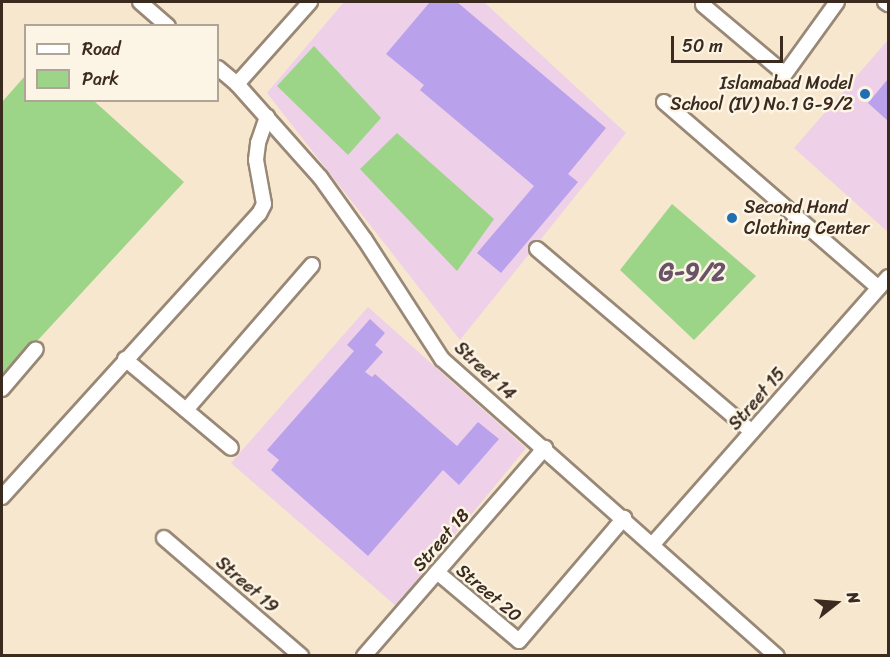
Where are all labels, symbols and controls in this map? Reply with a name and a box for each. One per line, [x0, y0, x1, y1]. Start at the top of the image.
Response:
legend [24, 24, 219, 102]
scale bar [674, 24, 786, 62]
text: 50 m [682, 30, 723, 62]
text: Road [82, 33, 121, 65]
text: Park [82, 63, 119, 95]
place label: Islamabad Model School (IV) No.1 G-9/2 [671, 73, 853, 116]
marker: Islamabad Model School (IV) No.1 G-9/2 [858, 87, 872, 101]
place label: Second Hand Clothing Center [744, 197, 870, 240]
marker: Second Hand Clothing Center [725, 211, 739, 225]
district label: G-9/2 [659, 259, 725, 287]
street label: Street 14 [450, 337, 520, 405]
street label: Street 15 [724, 363, 790, 435]
street label: Street 18 [408, 504, 474, 576]
street label: Street 19 [211, 552, 283, 618]
street label: Street 20 [452, 559, 526, 627]
north arrow [806, 573, 866, 633]
text: N [838, 588, 869, 607]

